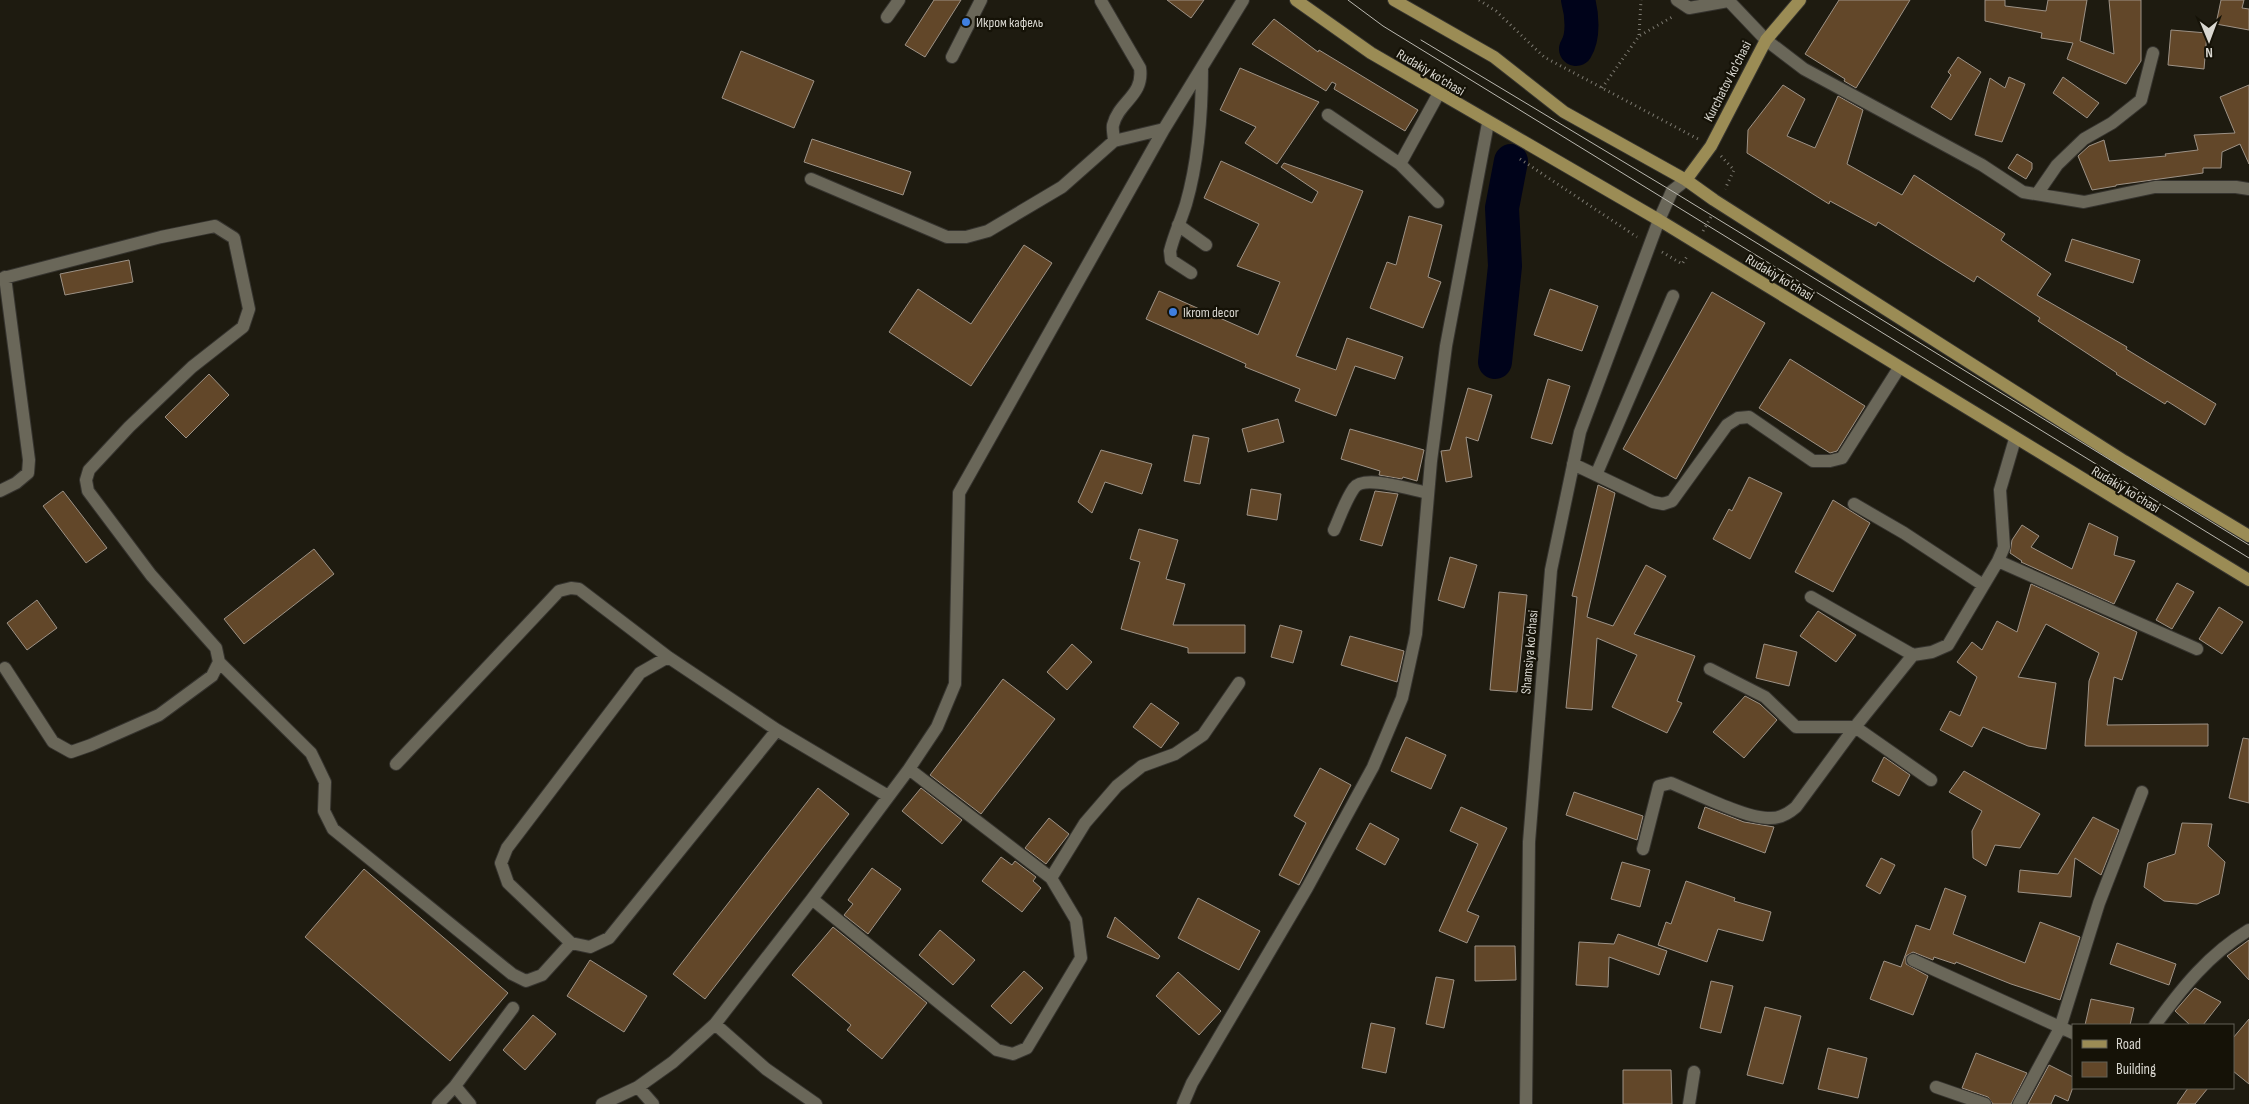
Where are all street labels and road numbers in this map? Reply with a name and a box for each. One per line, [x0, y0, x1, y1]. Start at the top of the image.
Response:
street label: Kurchatov ko'chasi [1700, 38, 1755, 124]
street label: Rudakiy ko'chasi [1393, 45, 1468, 100]
street label: Rudakiy ko'chasi [1742, 250, 1817, 305]
street label: Rudakiy ko'chasi [2088, 462, 2163, 517]
street label: Shamsiya ko'chasi [1517, 609, 1542, 695]

